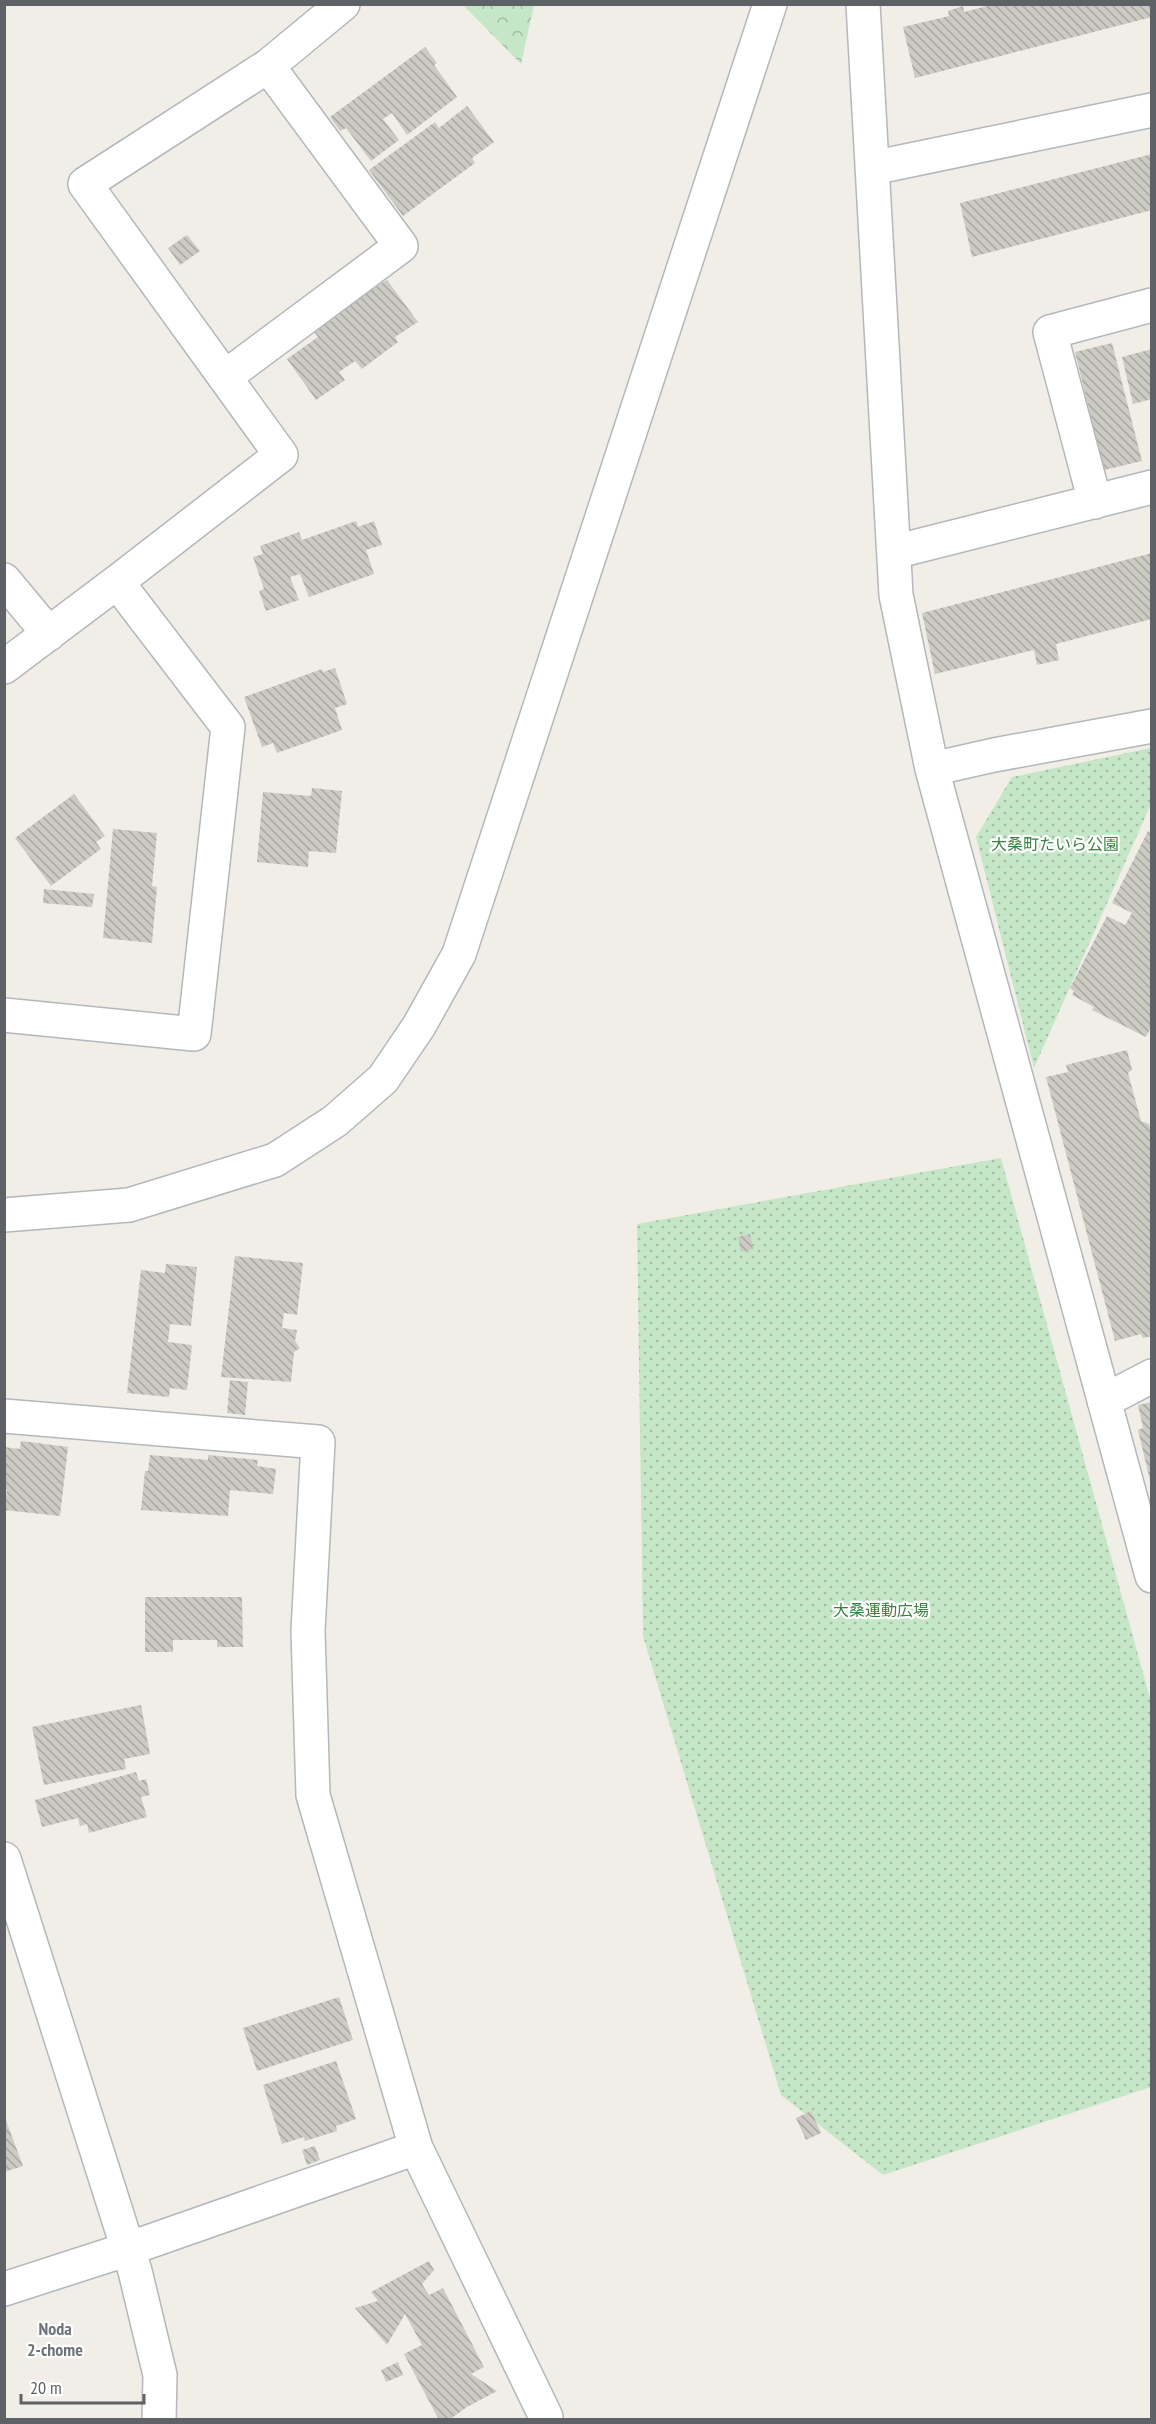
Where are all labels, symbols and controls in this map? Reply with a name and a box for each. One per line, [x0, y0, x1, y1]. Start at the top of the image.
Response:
park label: 大桑町たいら公園 [991, 834, 1119, 854]
park label: 大桑運動広場 [833, 1600, 929, 1620]
district label: Noda 2-chome [27, 2317, 83, 2361]
scale bar [21, 2367, 144, 2405]
text: 20 m [30, 2376, 62, 2399]

